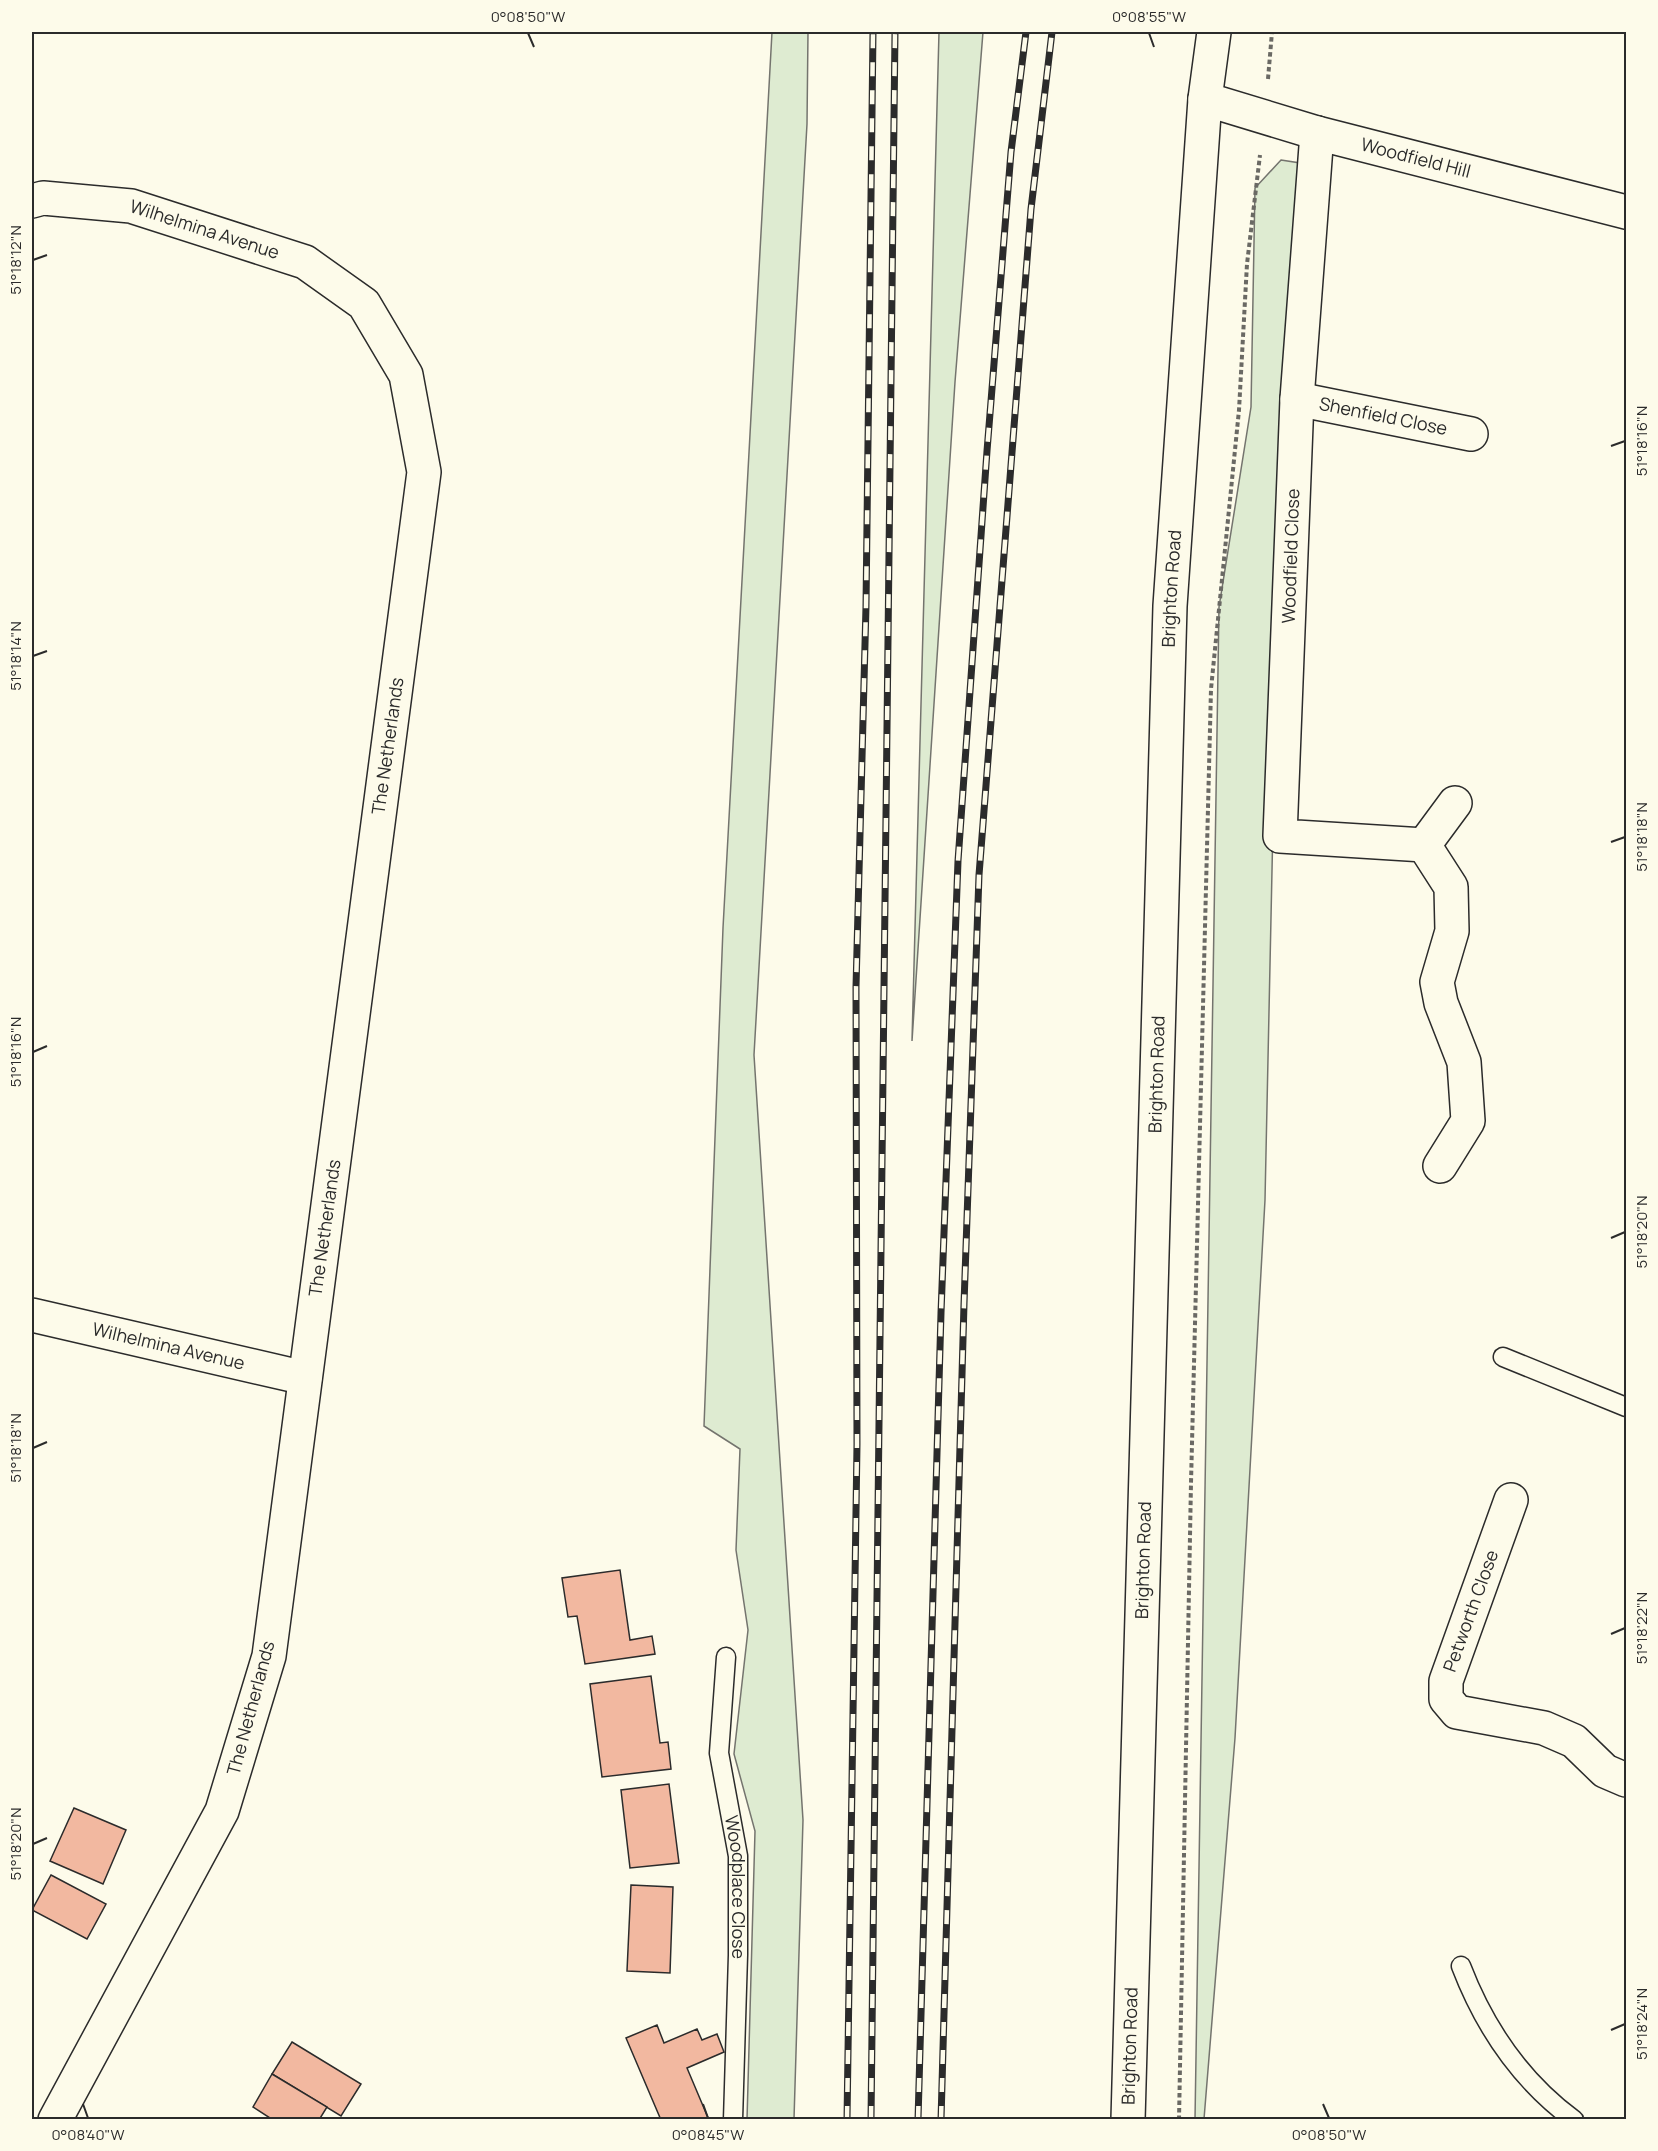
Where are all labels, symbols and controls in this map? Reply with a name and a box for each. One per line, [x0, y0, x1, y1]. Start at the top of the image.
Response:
text: 0°08'50"W [491, 6, 565, 27]
text: 0°08'55"W [1112, 6, 1186, 27]
street label: Woodfield Hill [1359, 132, 1474, 183]
street label: Wilhelmina Avenue [127, 193, 283, 264]
text: 51°18'12"N [5, 225, 26, 295]
street label: Shenfield Close [1317, 391, 1450, 440]
text: 51°18'16"N [1631, 406, 1652, 476]
street label: Woodfield Close [1276, 488, 1304, 624]
street label: Brighton Road [1156, 529, 1186, 648]
text: 51°18'14"N [5, 621, 26, 691]
street label: The Netherlands [366, 676, 409, 816]
text: 51°18'18"N [1631, 802, 1652, 872]
street label: Brighton Road [1142, 1015, 1170, 1133]
text: 51°18'16"N [5, 1017, 26, 1087]
street label: The Netherlands [303, 1158, 346, 1298]
text: 51°18'20"N [1631, 1196, 1652, 1268]
street label: Wilhelmina Avenue [90, 1316, 247, 1375]
text: 51°18'18"N [5, 1413, 26, 1483]
street label: Brighton Road [1129, 1501, 1156, 1619]
street label: Petworth Close [1437, 1546, 1503, 1675]
text: 51°18'22"N [1631, 1592, 1652, 1664]
street label: The Netherlands [221, 1638, 280, 1778]
text: 51°18'20"N [5, 1808, 26, 1880]
street label: Woodplace Close [720, 1813, 751, 1959]
street label: Brighton Road [1115, 1987, 1143, 2105]
text: 51°18'24"N [1631, 1988, 1652, 2060]
text: 0°08'40"W [51, 2124, 125, 2145]
text: 0°08'45"W [672, 2124, 744, 2145]
text: 0°08'50"W [1292, 2124, 1366, 2145]

